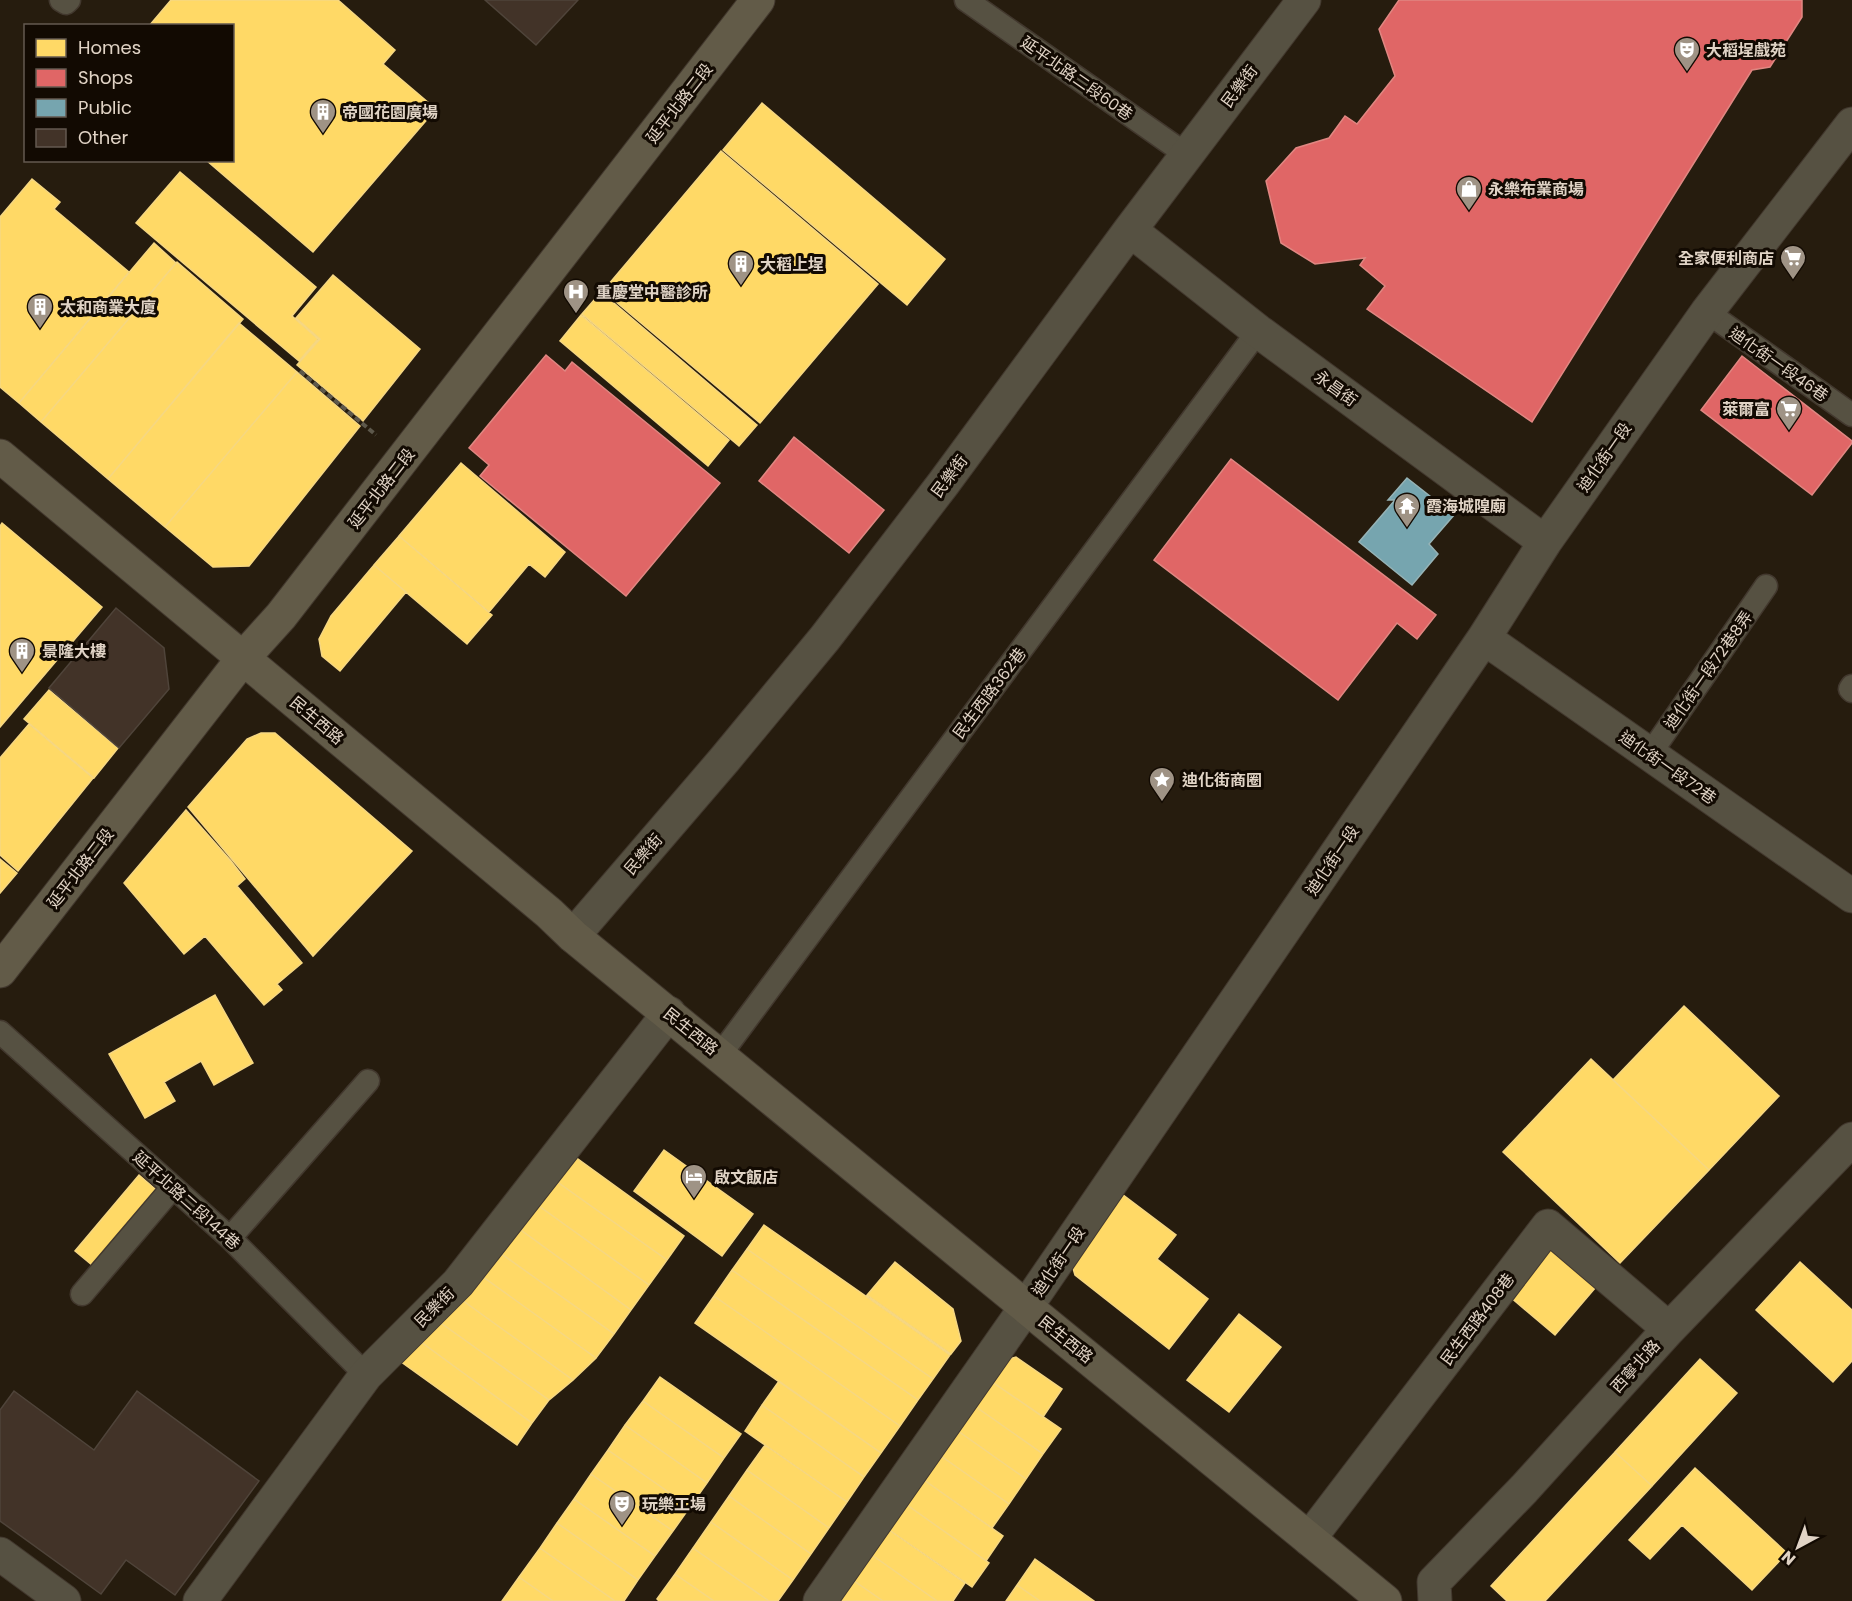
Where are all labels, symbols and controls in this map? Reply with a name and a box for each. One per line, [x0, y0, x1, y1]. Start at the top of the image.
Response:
legend [24, 24, 234, 162]
street label: 延平北路二段60巷 [1016, 31, 1137, 126]
text: Homes [78, 35, 141, 60]
theatre icon: 大稻埕戲苑 [1672, 35, 1702, 73]
place label: 大稻埕戲苑 [1706, 39, 1786, 62]
street label: 延平北路二段 [641, 58, 718, 148]
street label: 民樂街 [1216, 60, 1263, 112]
text: Shops [78, 65, 133, 90]
text: Public [78, 95, 132, 120]
building icon: 帝國花園廣場 [308, 97, 338, 135]
place label: 帝國花園廣場 [342, 101, 438, 124]
text: Other [78, 125, 128, 150]
shop icon: 永樂布業商場 [1454, 174, 1484, 212]
place label: 永樂布業商場 [1488, 178, 1584, 201]
supermarket icon: 全家便利商店 [1778, 243, 1808, 281]
place label: 全家便利商店 [1678, 247, 1774, 270]
building icon: 大稻上埕 [726, 249, 756, 287]
place label: 大稻上埕 [760, 253, 824, 276]
hospital icon: 重慶堂中醫診所 [561, 277, 591, 315]
place label: 重慶堂中醫診所 [596, 281, 708, 304]
building icon: 太和商業大廈 [25, 292, 55, 330]
place label: 太和商業大廈 [60, 296, 156, 319]
street label: 迪化街一段46巷 [1725, 322, 1833, 407]
street label: 永昌街 [1310, 365, 1362, 412]
supermarket icon: 萊爾富 [1774, 394, 1804, 432]
place label: 萊爾富 [1722, 398, 1770, 421]
street label: 迪化街一段 [1572, 418, 1637, 497]
street label: 延平北路二段 [343, 443, 420, 533]
street label: 民樂街 [926, 450, 973, 502]
temple icon: 霞海城隍廟 [1392, 491, 1422, 529]
place label: 霞海城隍廟 [1426, 495, 1506, 518]
street label: 迪化街一段72巷8弄 [1659, 606, 1758, 734]
building icon: 景隆大樓 [7, 636, 37, 674]
place label: 景隆大樓 [42, 640, 106, 663]
street label: 民生西路362巷 [947, 643, 1031, 744]
street label: 民生西路 [285, 691, 349, 750]
street label: 迪化街一段72巷 [1614, 725, 1721, 810]
place icon: 迪化街商圈 [1147, 765, 1177, 803]
place label: 迪化街商圈 [1182, 769, 1262, 792]
street label: 迪化街一段 [1301, 821, 1364, 900]
street label: 延平北路二段 [42, 823, 119, 913]
street label: 民樂街 [619, 829, 668, 880]
street label: 民生西路 [659, 1002, 723, 1060]
street label: 延平北路二段144巷 [128, 1146, 245, 1255]
hotel icon: 啟文飯店 [679, 1162, 709, 1200]
place label: 啟文飯店 [714, 1166, 778, 1189]
street label: 迪化街一段 [1027, 1222, 1090, 1301]
street label: 民生西路408巷 [1435, 1268, 1520, 1370]
street label: 民樂街 [409, 1282, 459, 1332]
street label: 民生西路 [1034, 1310, 1098, 1368]
street label: 西寧北路 [1605, 1335, 1665, 1398]
theatre icon: 玩樂工場 [607, 1489, 637, 1527]
place label: 玩樂工場 [642, 1493, 706, 1516]
north arrow [1768, 1517, 1828, 1577]
text: N [1776, 1545, 1801, 1571]

